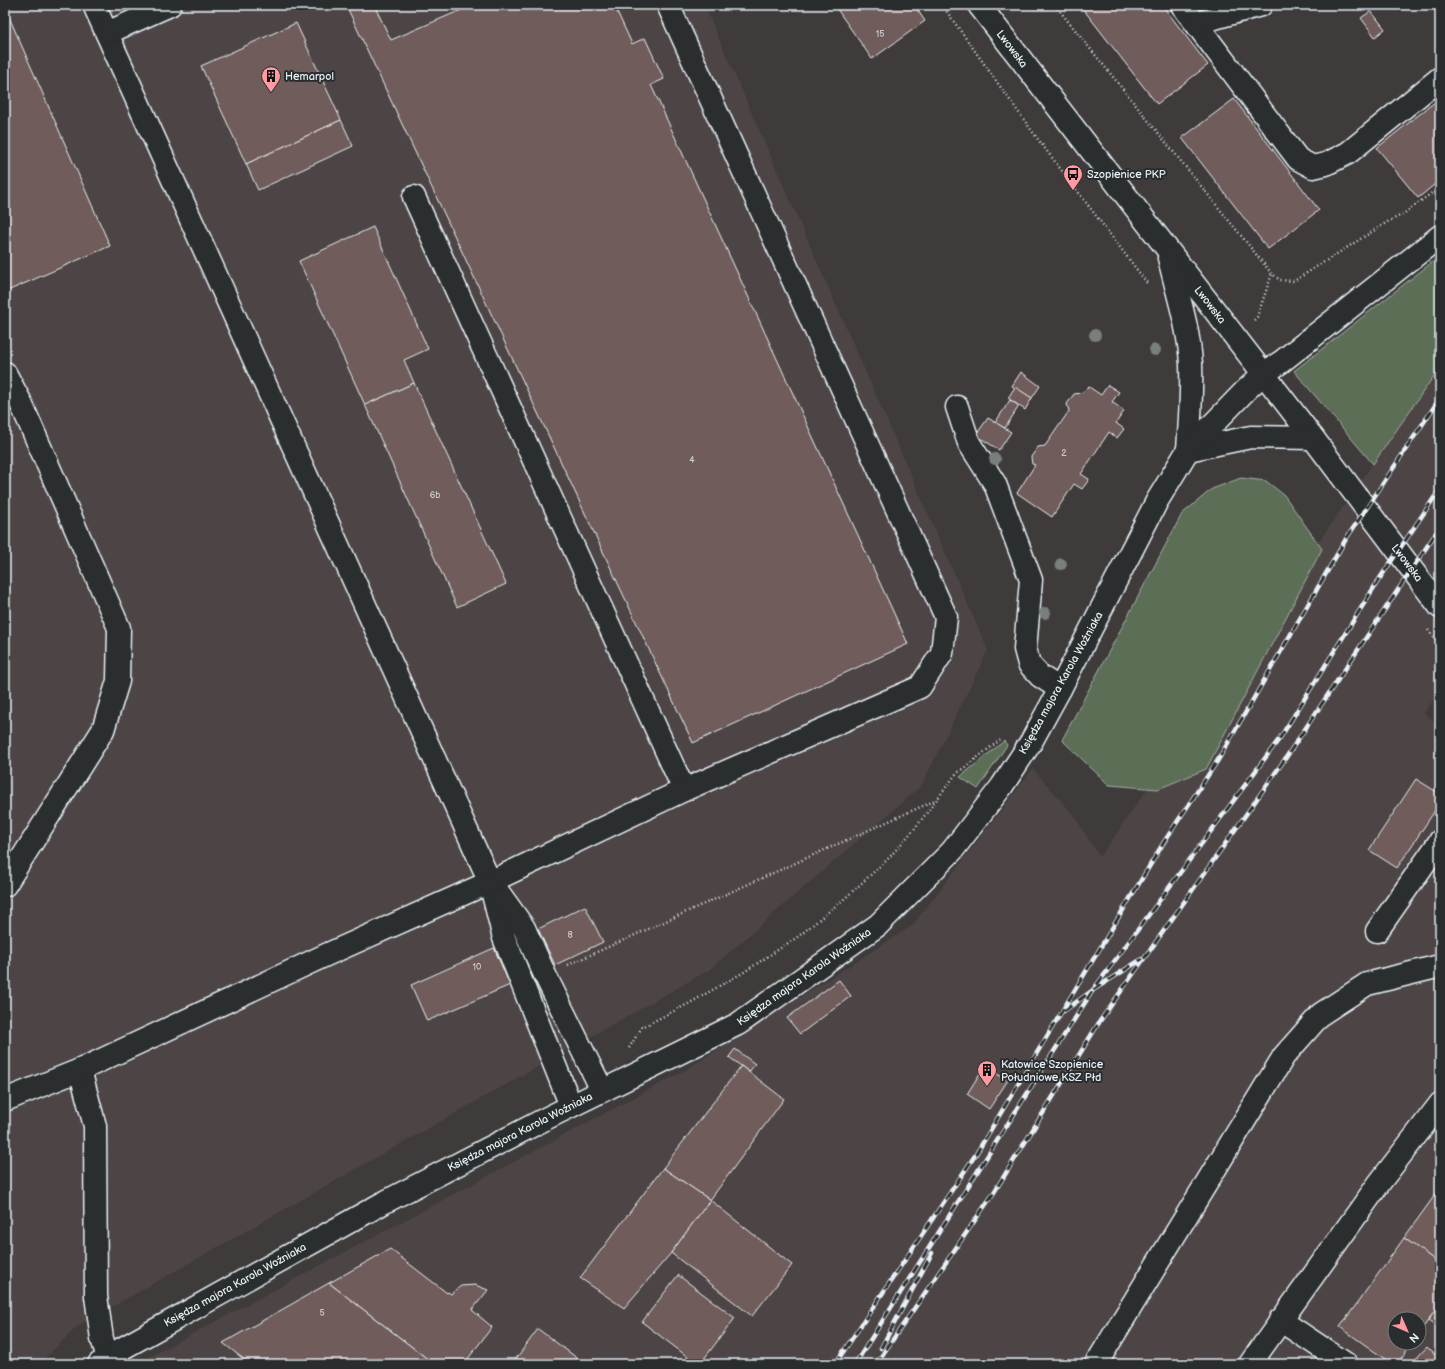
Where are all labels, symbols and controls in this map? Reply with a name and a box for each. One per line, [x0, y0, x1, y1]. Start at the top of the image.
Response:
street label: Lwowska [994, 28, 1030, 70]
house number: 15 [876, 29, 884, 40]
building icon: Hemarpol [260, 65, 282, 93]
place label: Hemarpol [285, 70, 334, 83]
bus stop icon: Szopienice PKP [1062, 163, 1084, 191]
place label: Szopienice PKP [1087, 168, 1166, 181]
street label: Lwowska [1191, 284, 1229, 326]
house number: 2 [1061, 448, 1067, 459]
house number: 4 [689, 455, 695, 466]
house number: 6b [430, 490, 440, 501]
street label: Lwowska [1389, 542, 1425, 584]
street label: Księdza majora Karola Woźniaka [1016, 610, 1106, 756]
street label: Księdza majora Karola Woźniaka [734, 926, 874, 1028]
house number: 8 [567, 930, 573, 941]
house number: 10 [473, 962, 481, 973]
place label: Katowice Szopienice Południowe KSZ Płd [1001, 1058, 1104, 1084]
building icon: Katowice Szopienice Południowe KSZ Płd [976, 1059, 998, 1087]
street label: Księdza majora Karola Woźniaka [445, 1090, 595, 1174]
street label: Księdza majora Karola Woźniaka [162, 1240, 308, 1330]
house number: 5 [319, 1308, 325, 1319]
north arrow [1387, 1311, 1427, 1351]
text: N [1406, 1330, 1421, 1345]

